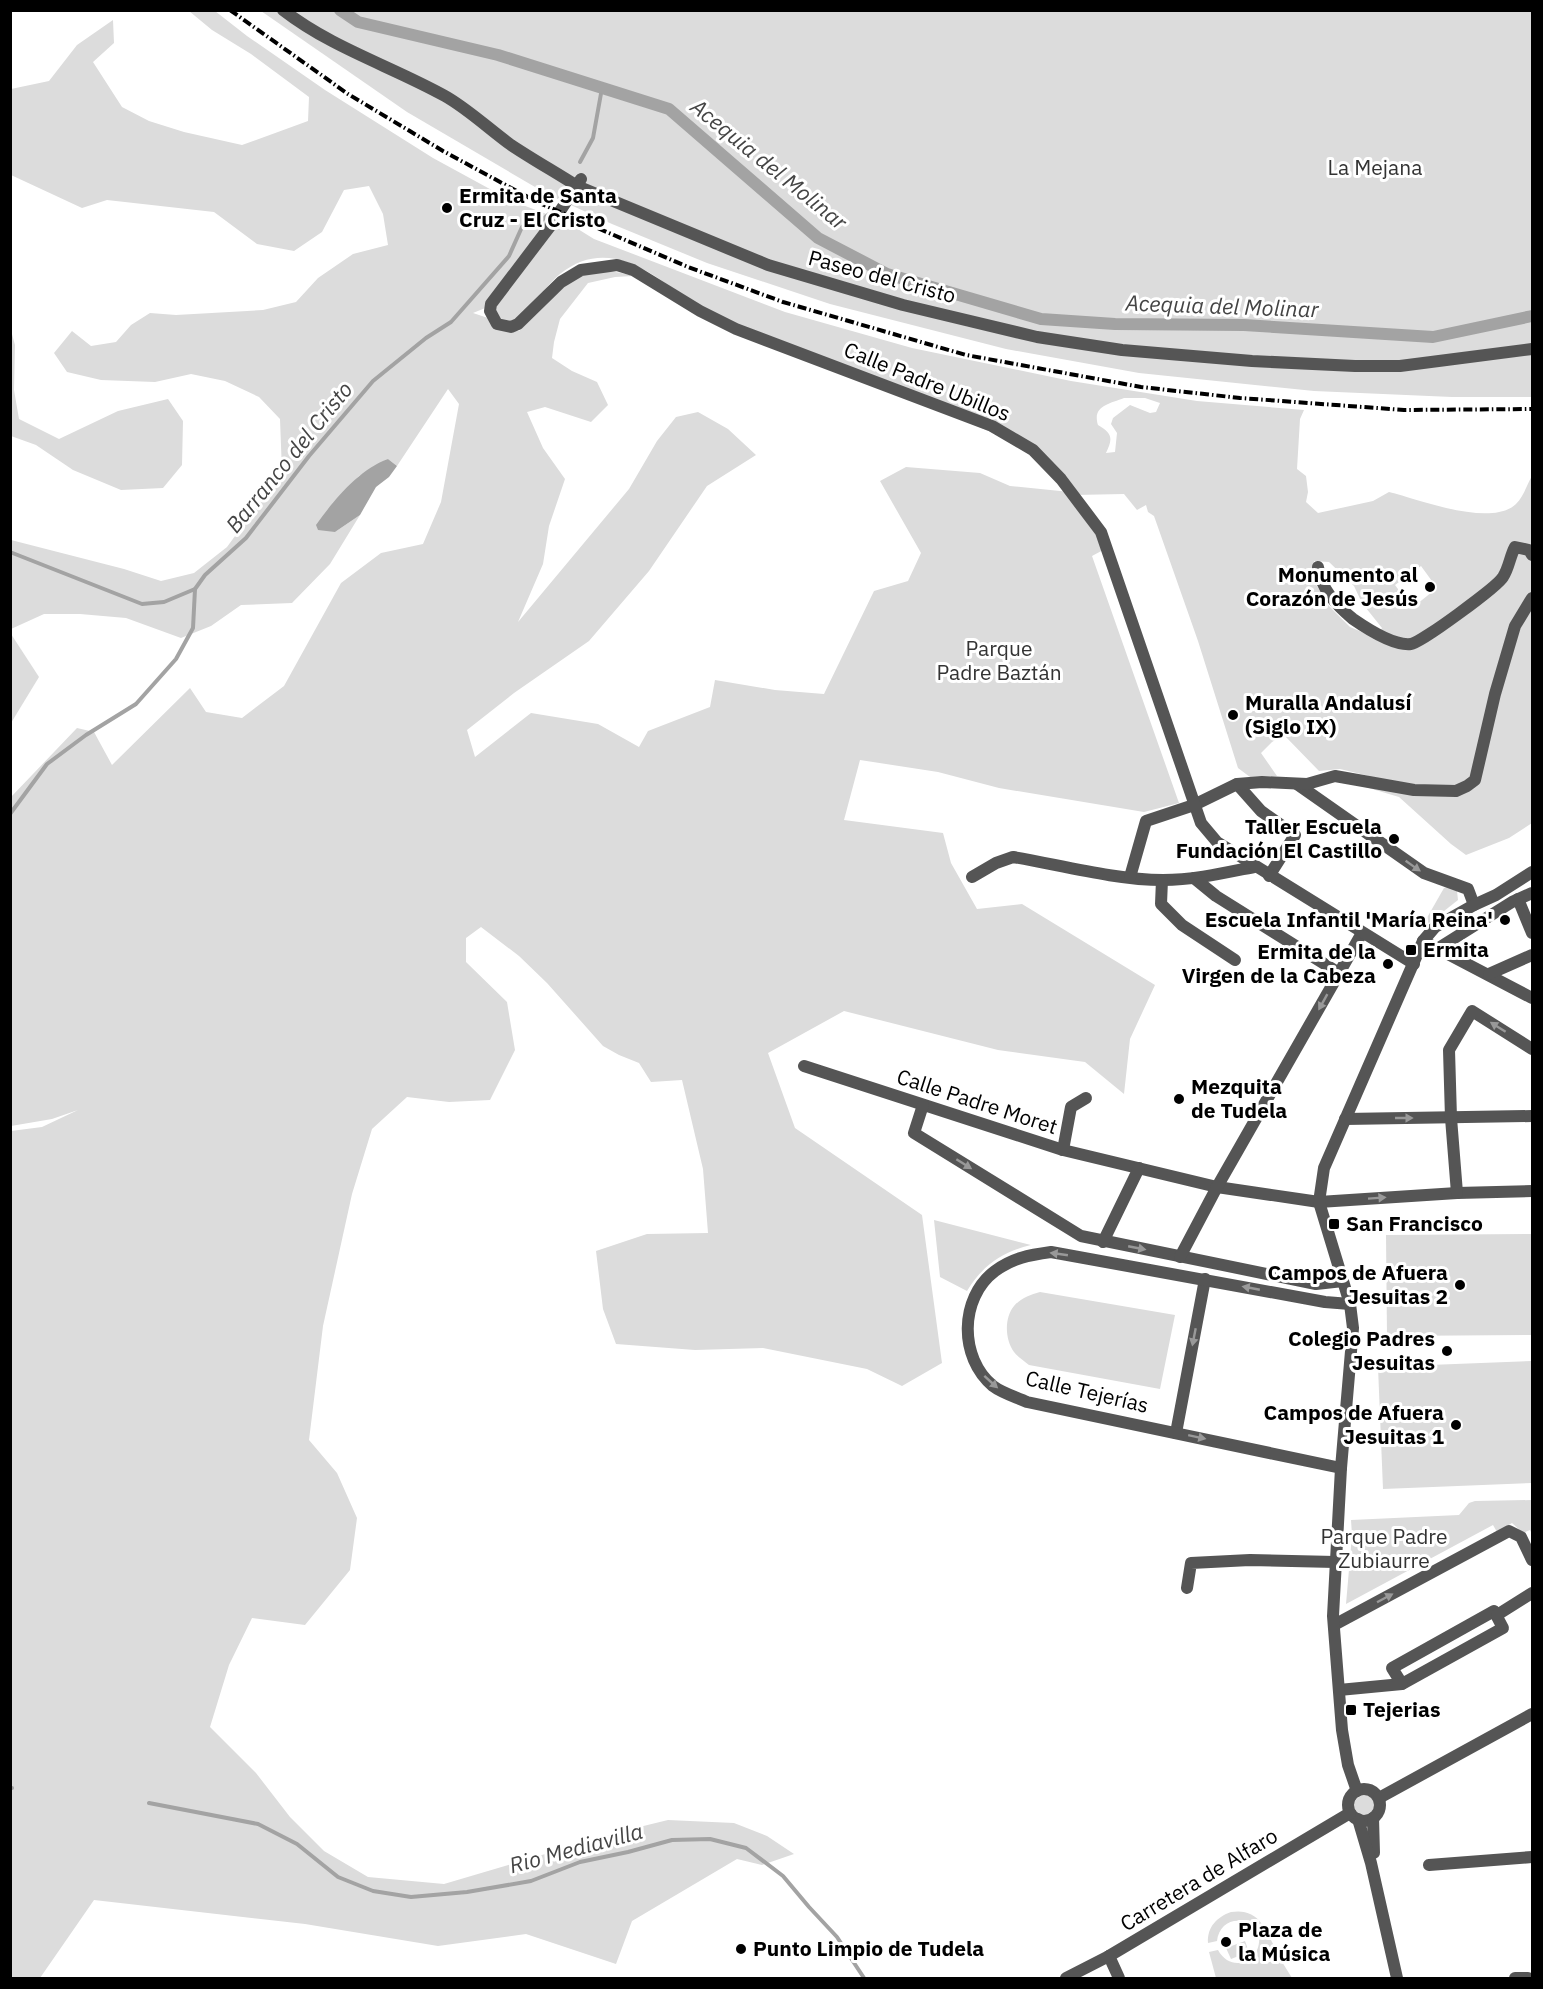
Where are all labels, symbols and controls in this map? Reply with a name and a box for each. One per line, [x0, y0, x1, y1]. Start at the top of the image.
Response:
water label: Acequia del Molinar [684, 91, 854, 236]
park label: La Mejana [1328, 153, 1422, 181]
place label: Ermita de Santa Cruz - El Cristo [459, 181, 617, 233]
marker: Ermita de Santa Cruz - El Cristo [440, 201, 454, 215]
street label: Paseo del Cristo [805, 243, 959, 309]
water label: Acequia del Molinar [1124, 288, 1320, 323]
street label: Calle Padre Ubillos [840, 335, 1015, 427]
water label: Barranco del Cristo [219, 375, 359, 538]
place label: Monumento al Corazón de Jesús [1246, 560, 1418, 612]
marker: Monumento al Corazón de Jesús [1423, 580, 1437, 594]
park label: Parque Padre Baztán [936, 634, 1062, 686]
place label: Muralla Andalusí (Siglo IX) [1245, 688, 1412, 740]
marker: Muralla Andalusí (Siglo IX) [1226, 708, 1240, 722]
place label: Taller Escuela Fundación El Castillo [1176, 812, 1382, 864]
marker: Taller Escuela Fundación El Castillo [1387, 832, 1401, 846]
one-way arrow [1405, 859, 1420, 871]
place label: Escuela Infantil 'María Reina' [1205, 905, 1493, 933]
marker: Escuela Infantil 'María Reina' [1498, 913, 1512, 927]
place label: Ermita [1423, 935, 1489, 963]
place label: Ermita de la Virgen de la Cabeza [1182, 937, 1376, 989]
marker: Ermita [1404, 943, 1418, 957]
marker: Ermita de la Virgen de la Cabeza [1381, 957, 1395, 971]
one-way arrow [1318, 994, 1328, 1011]
one-way arrow [1490, 1022, 1506, 1033]
street label: Calle Padre Moret [893, 1062, 1061, 1140]
place label: Mezquita de Tudela [1191, 1072, 1287, 1124]
marker: Mezquita de Tudela [1172, 1092, 1186, 1106]
one-way arrow [1394, 1113, 1413, 1123]
one-way arrow [956, 1158, 972, 1169]
one-way arrow [1368, 1194, 1387, 1203]
place label: San Francisco [1346, 1209, 1483, 1237]
marker: San Francisco [1327, 1217, 1341, 1231]
one-way arrow [1128, 1244, 1147, 1253]
one-way arrow [1049, 1249, 1068, 1258]
place label: Campos de Afuera Jesuitas 2 [1268, 1258, 1448, 1310]
marker: Campos de Afuera Jesuitas 2 [1453, 1278, 1467, 1292]
one-way arrow [1241, 1283, 1260, 1292]
place label: Colegio Padres Jesuitas [1288, 1324, 1435, 1376]
one-way arrow [1189, 1327, 1198, 1346]
marker: Colegio Padres Jesuitas [1440, 1344, 1454, 1358]
street label: Calle Tejerías [1023, 1363, 1151, 1419]
one-way arrow [983, 1375, 998, 1388]
place label: Campos de Afuera Jesuitas 1 [1264, 1398, 1444, 1450]
marker: Campos de Afuera Jesuitas 1 [1449, 1418, 1463, 1432]
one-way arrow [1188, 1433, 1207, 1442]
park label: Parque Padre Zubiaurre [1321, 1522, 1447, 1574]
one-way arrow [1377, 1593, 1394, 1603]
place label: Tejerias [1363, 1695, 1441, 1723]
marker: Tejerias [1344, 1703, 1358, 1717]
water label: Rio Mediavilla [506, 1816, 646, 1879]
street label: Carretera de Alfaro [1115, 1821, 1282, 1937]
place label: Plaza de la Música [1238, 1915, 1330, 1967]
place label: Punto Limpio de Tudela [753, 1934, 984, 1962]
marker: Plaza de la Música [1219, 1935, 1233, 1949]
marker: Punto Limpio de Tudela [734, 1942, 748, 1956]

